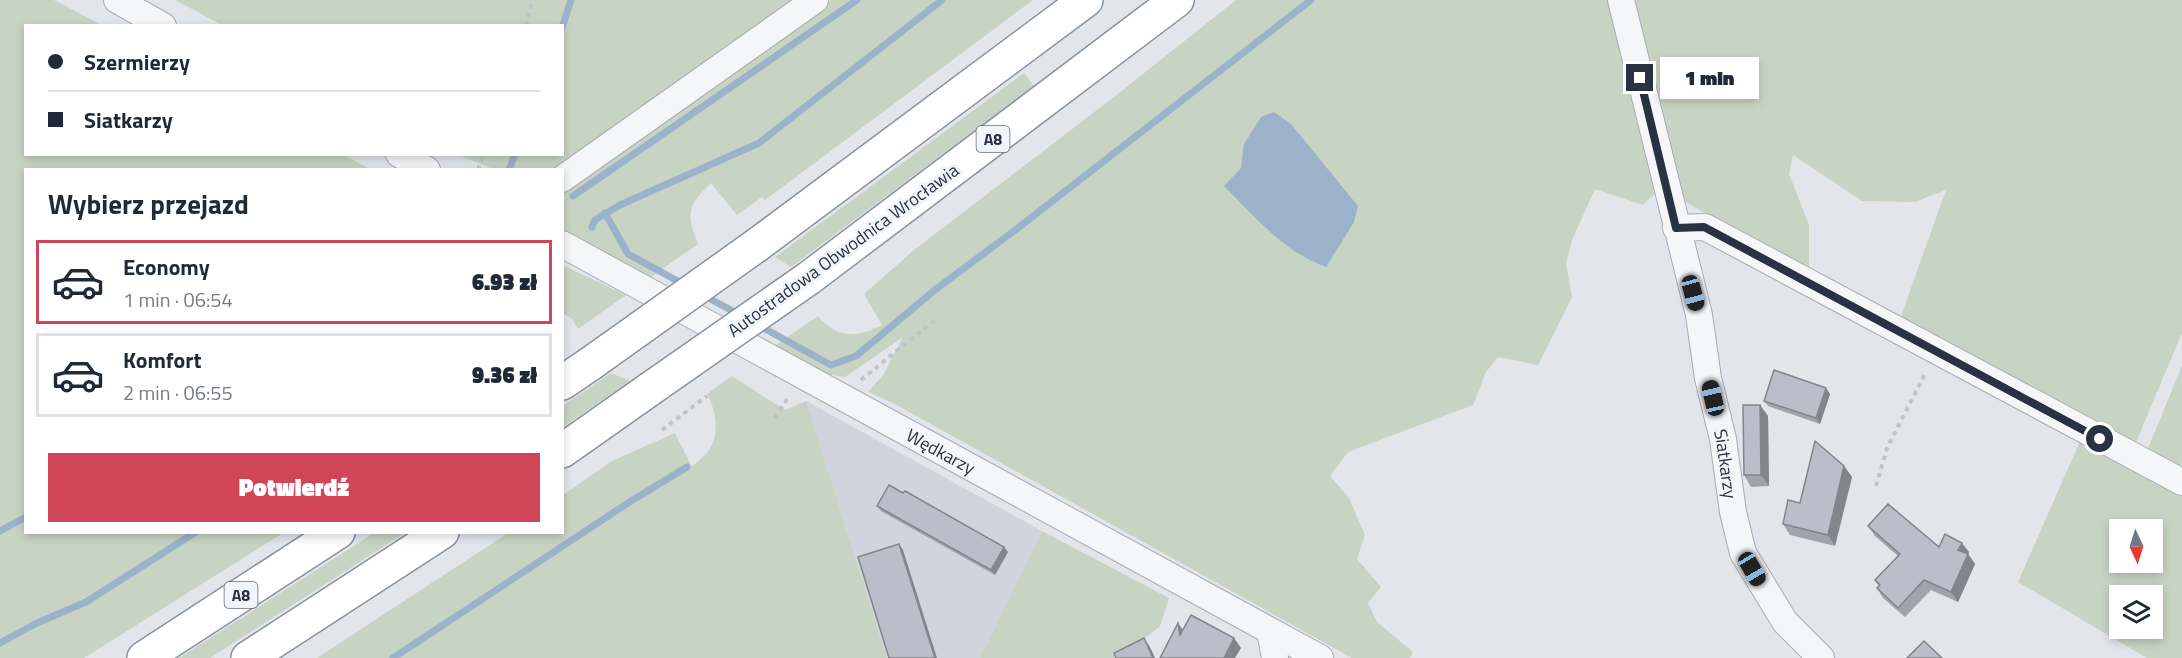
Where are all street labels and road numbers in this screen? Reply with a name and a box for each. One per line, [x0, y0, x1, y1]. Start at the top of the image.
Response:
road number: A8 [976, 126, 1010, 152]
street label: Autostradowa Obwodnica Wrocławia [722, 157, 964, 343]
street label: Wędkarzy [902, 421, 981, 481]
street label: Siatkarzy [1708, 426, 1745, 501]
road number: A8 [224, 582, 258, 608]

